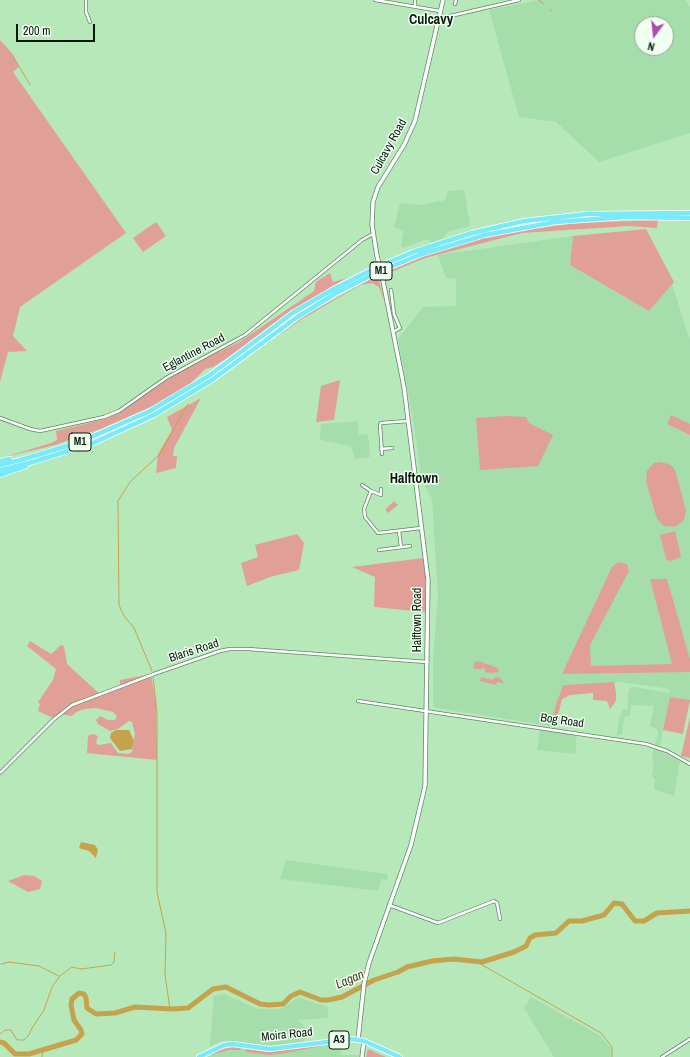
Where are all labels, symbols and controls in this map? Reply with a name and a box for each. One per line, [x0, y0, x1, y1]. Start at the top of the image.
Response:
district label: Culcavy [409, 12, 453, 28]
scale bar [18, 16, 97, 42]
north arrow [634, 16, 674, 56]
text: 200 m [23, 23, 50, 39]
text: N [646, 39, 656, 54]
street label: Culcavy Road [368, 117, 410, 177]
road number: M1 [370, 262, 392, 280]
street label: Eglantine Road [161, 331, 227, 375]
road number: M1 [69, 433, 91, 451]
district label: Halftown [390, 471, 438, 487]
street label: Halftown Road [411, 588, 425, 652]
street label: Blaris Road [167, 636, 221, 666]
street label: Bog Road [539, 711, 585, 731]
water label: Lagan [333, 967, 367, 993]
street label: Moira Road [261, 1025, 313, 1045]
road number: A3 [329, 1031, 349, 1049]

